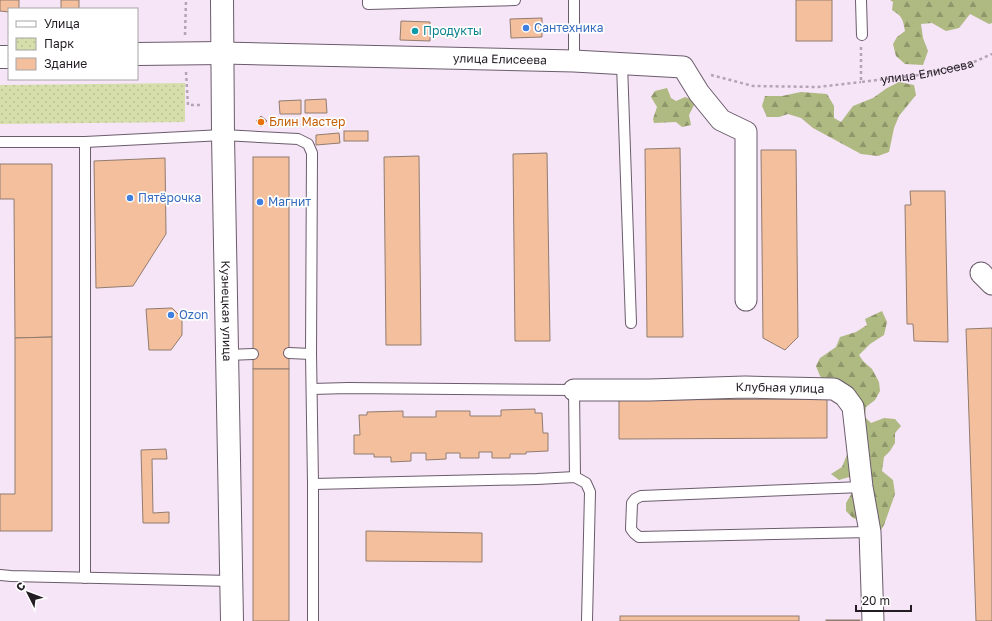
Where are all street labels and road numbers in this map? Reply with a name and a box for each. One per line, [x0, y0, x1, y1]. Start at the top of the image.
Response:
street label: улица Елисеева [453, 50, 547, 67]
street label: улица Елисеева [880, 55, 976, 87]
street label: Кузнецкая улица [218, 260, 235, 362]
street label: Клубная улица [735, 379, 824, 396]

